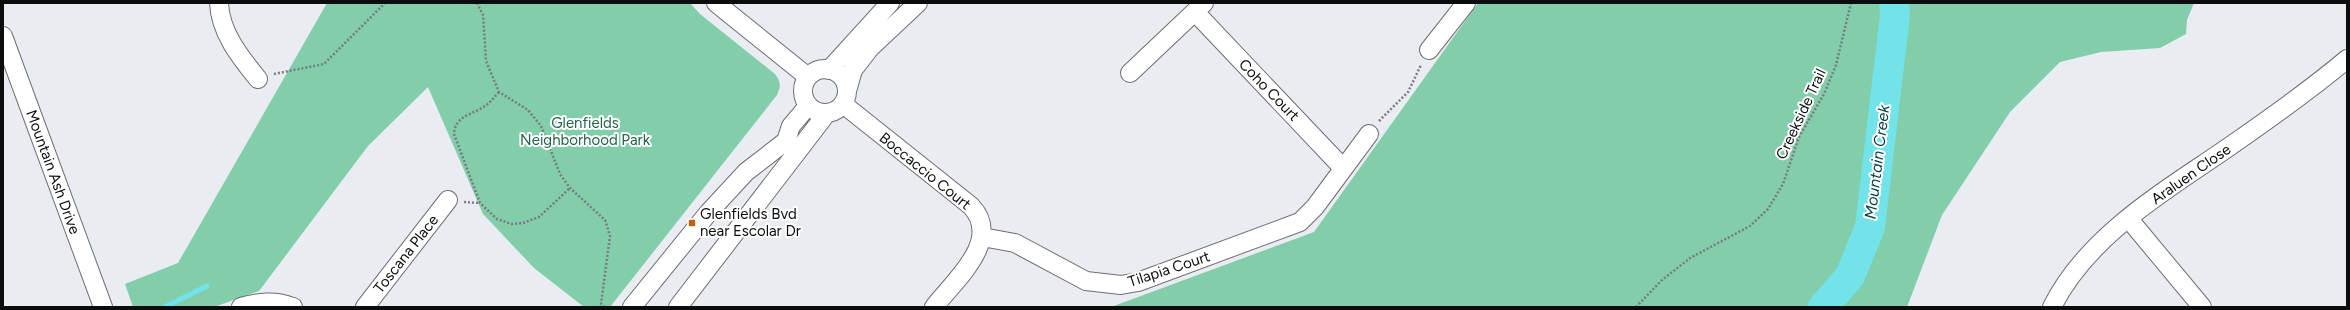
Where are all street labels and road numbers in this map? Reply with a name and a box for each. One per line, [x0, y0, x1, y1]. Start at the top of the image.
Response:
street label: Coho Court [1235, 55, 1303, 125]
street label: Creekside Trail [1772, 66, 1830, 162]
street label: Mountain Ash Drive [22, 107, 84, 237]
street label: Boccaccio Court [876, 129, 975, 214]
street label: Araluen Close [2148, 140, 2234, 208]
street label: Toscana Place [370, 211, 442, 297]
street label: Tilapia Court [1126, 247, 1213, 291]

